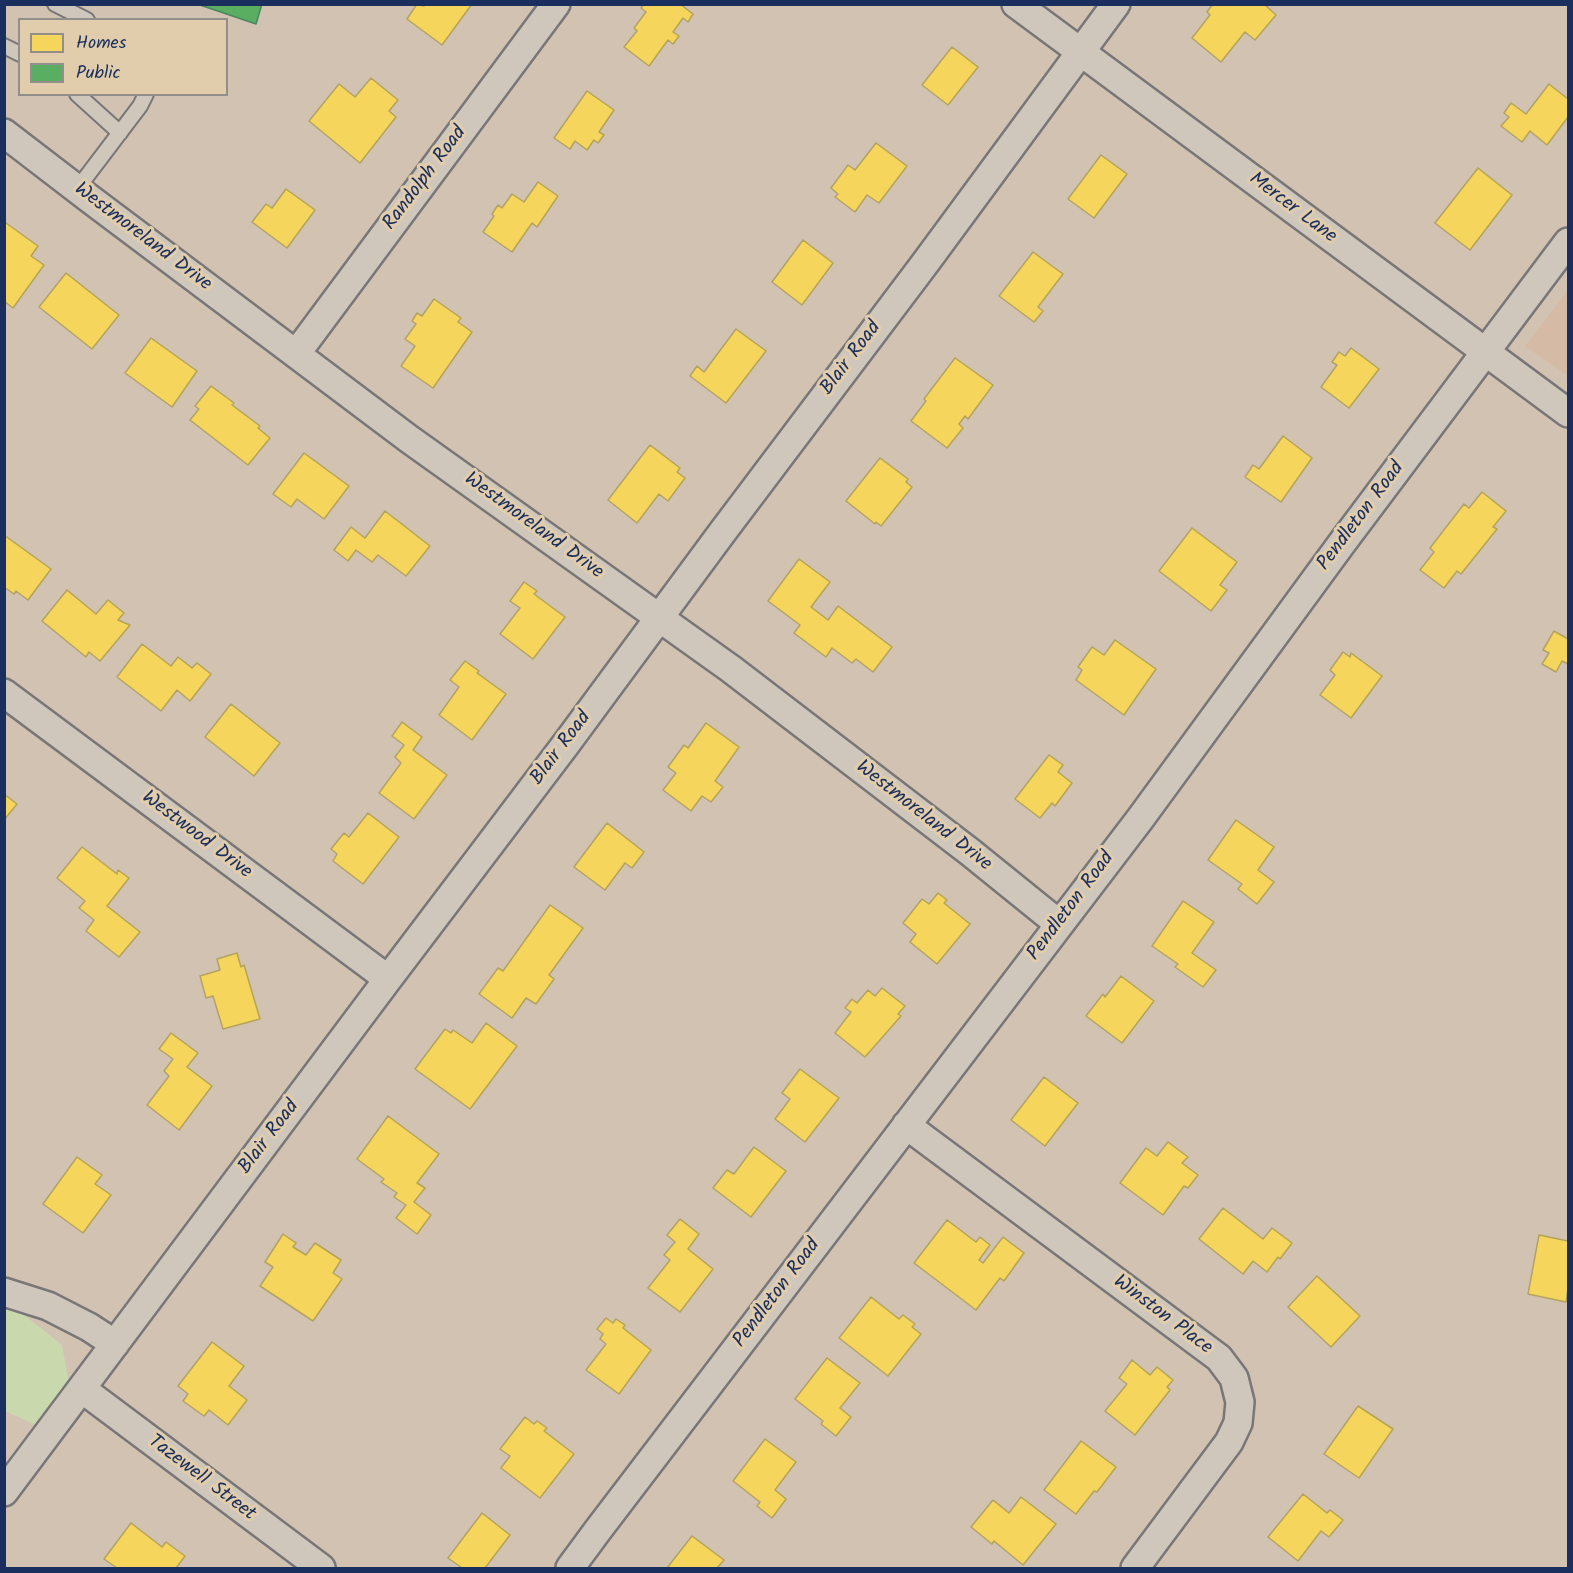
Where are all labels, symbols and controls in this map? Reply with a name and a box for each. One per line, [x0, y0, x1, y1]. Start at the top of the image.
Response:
legend [18, 18, 228, 96]
text: Homes [76, 29, 126, 58]
text: Public [76, 59, 121, 88]
street label: Randolph Road [379, 122, 473, 236]
street label: Mercer Lane [1243, 168, 1341, 250]
street label: Westmoreland Drive [68, 178, 216, 298]
street label: Blair Road [816, 317, 888, 401]
street label: Pendleton Road [1313, 458, 1411, 576]
street label: Westmoreland Drive [459, 468, 607, 586]
street label: Blair Road [526, 707, 598, 791]
street label: Westmoreland Drive [850, 756, 996, 878]
street label: Westwood Drive [136, 787, 256, 885]
street label: Pendleton Road [1023, 848, 1121, 966]
street label: Blair Road [234, 1096, 306, 1180]
street label: Pendleton Road [729, 1235, 827, 1353]
street label: Winston Place [1108, 1271, 1216, 1361]
street label: Tazewell Street [142, 1431, 260, 1527]

